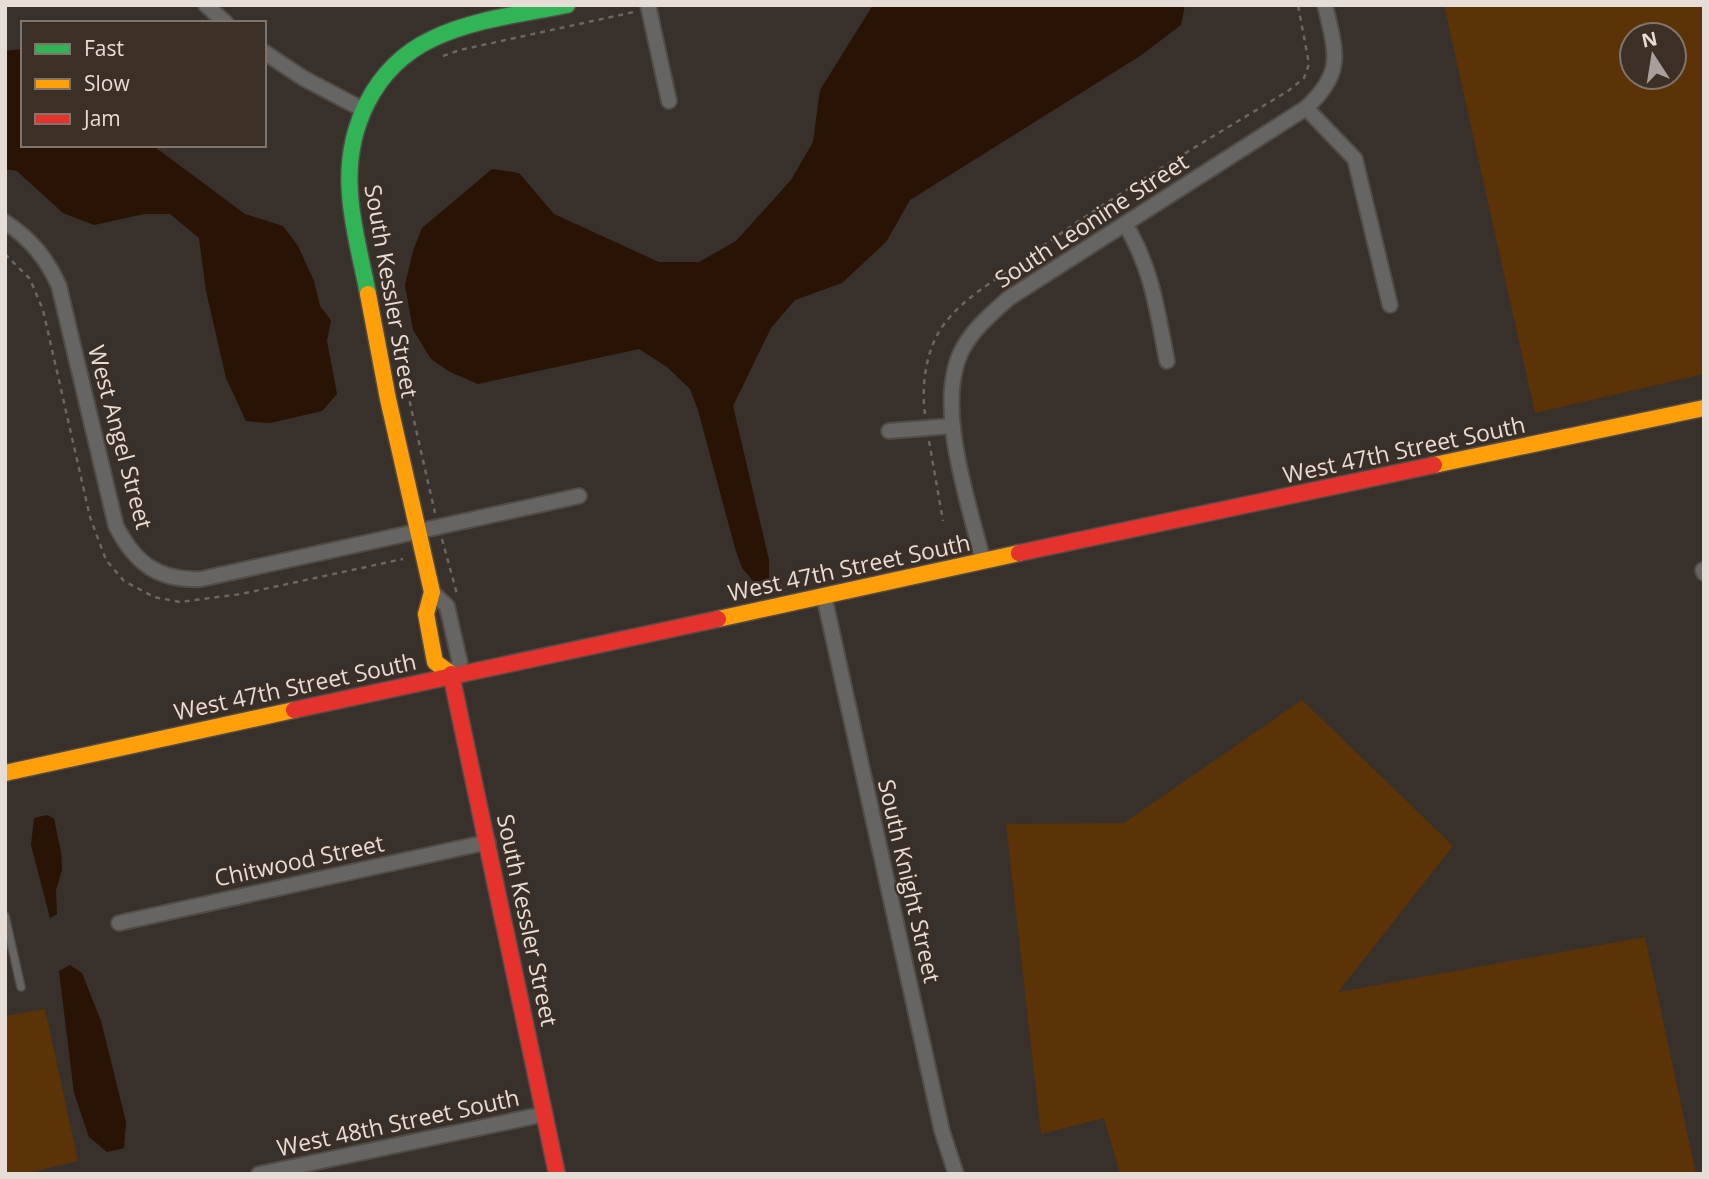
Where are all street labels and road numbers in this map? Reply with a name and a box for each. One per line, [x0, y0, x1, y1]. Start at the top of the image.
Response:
street label: South Leonine Street [988, 145, 1194, 295]
street label: South Kessler Street [357, 182, 427, 400]
street label: West Angel Street [81, 341, 161, 533]
street label: West 47th Street South [1280, 408, 1528, 490]
street label: West 47th Street South [725, 526, 973, 608]
street label: West 47th Street South [171, 645, 419, 727]
street label: South Knight Street [871, 776, 949, 986]
street label: South Kessler Street [490, 811, 566, 1029]
street label: Chitwood Street [211, 826, 387, 894]
street label: West 48th Street South [274, 1081, 522, 1163]

